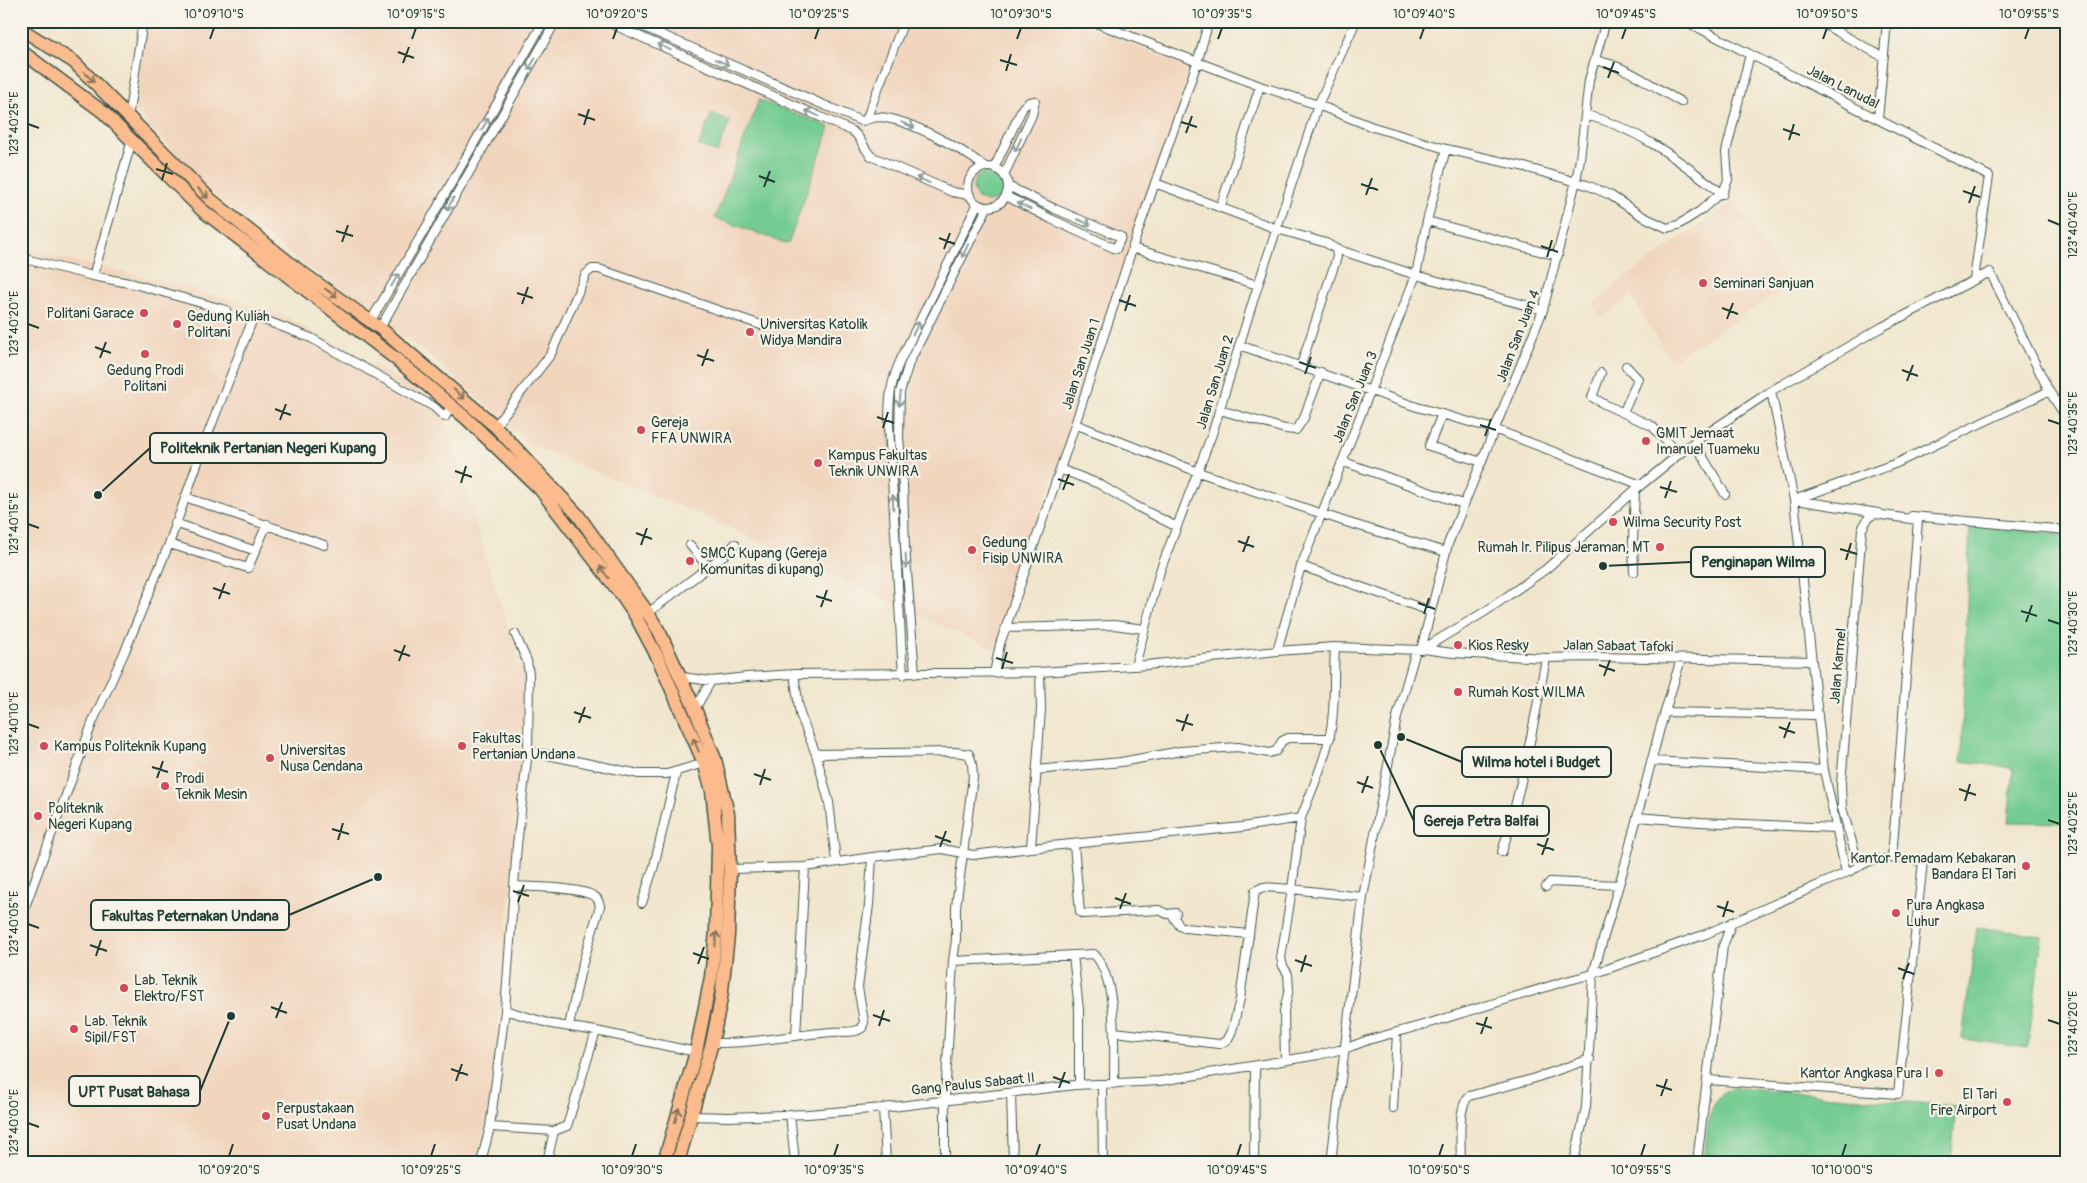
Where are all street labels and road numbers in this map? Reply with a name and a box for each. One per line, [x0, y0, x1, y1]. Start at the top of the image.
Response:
street label: Jalan Lanudal [1804, 61, 1882, 113]
street label: Jalan San Juan 4 [1493, 287, 1543, 385]
street label: Jalan San Juan 1 [1058, 316, 1104, 412]
street label: Jalan San Juan 2 [1193, 333, 1237, 431]
street label: Jalan San Juan 3 [1329, 348, 1381, 445]
street label: Jalan Karmel [1826, 627, 1850, 705]
street label: Jalan Sabaat Tafoki [1563, 637, 1674, 655]
street label: Gang Paulus Sabaat II [910, 1069, 1036, 1099]

